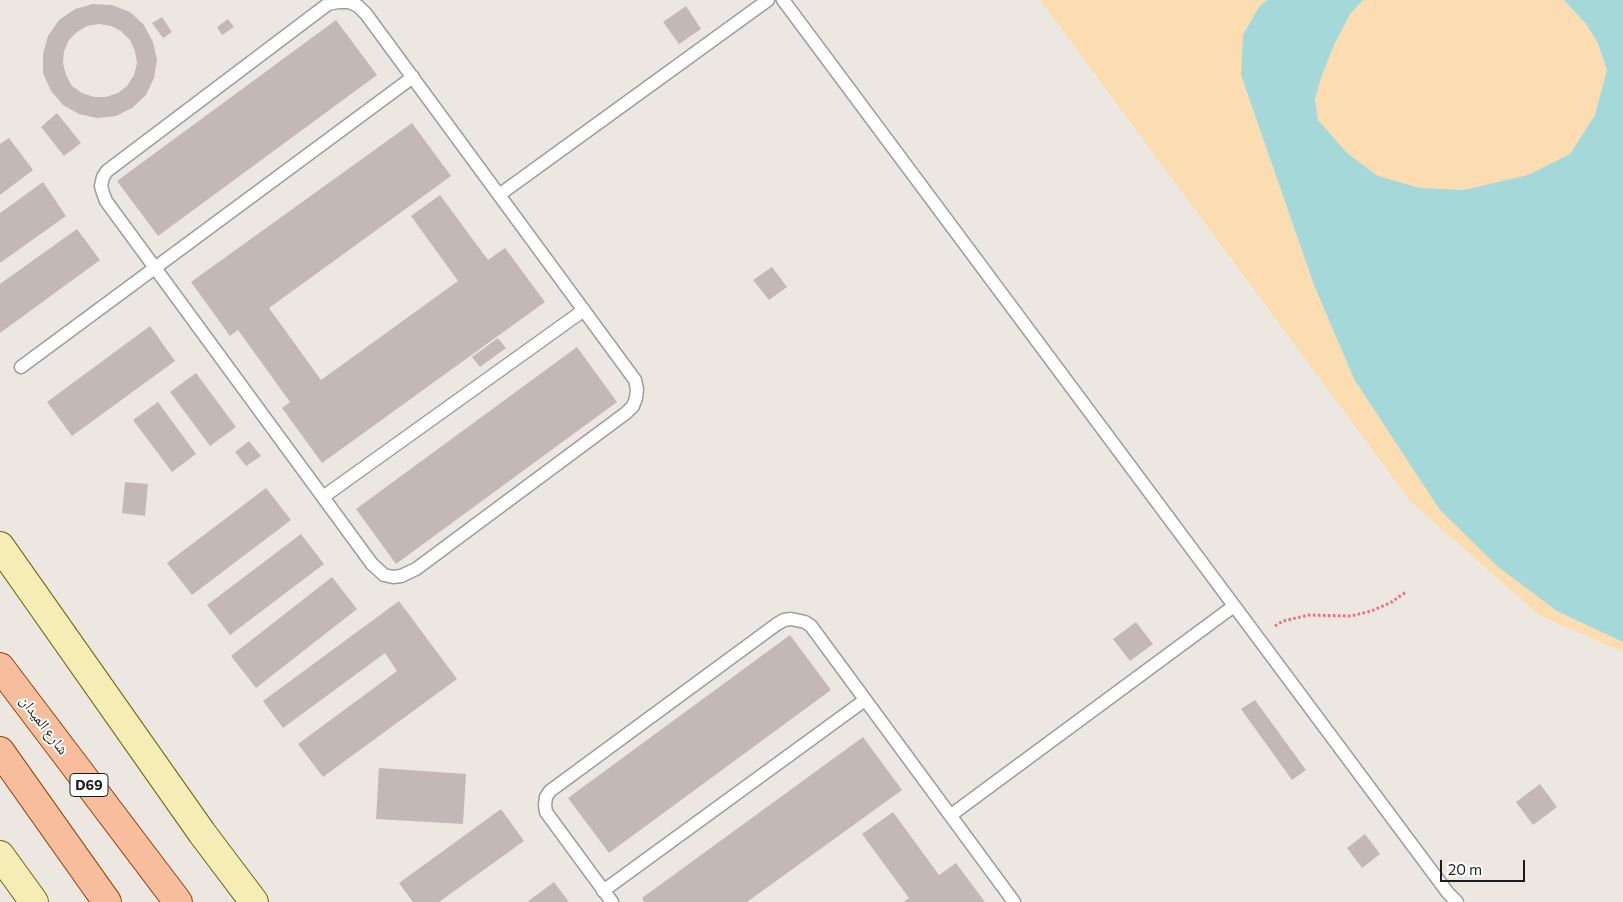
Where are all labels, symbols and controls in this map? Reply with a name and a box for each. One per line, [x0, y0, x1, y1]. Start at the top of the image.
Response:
street label: شارع الميدان [16, 692, 72, 758]
road number: D69 [70, 774, 108, 796]
scale bar [1443, 850, 1528, 882]
text: 20 m [1448, 860, 1482, 878]

